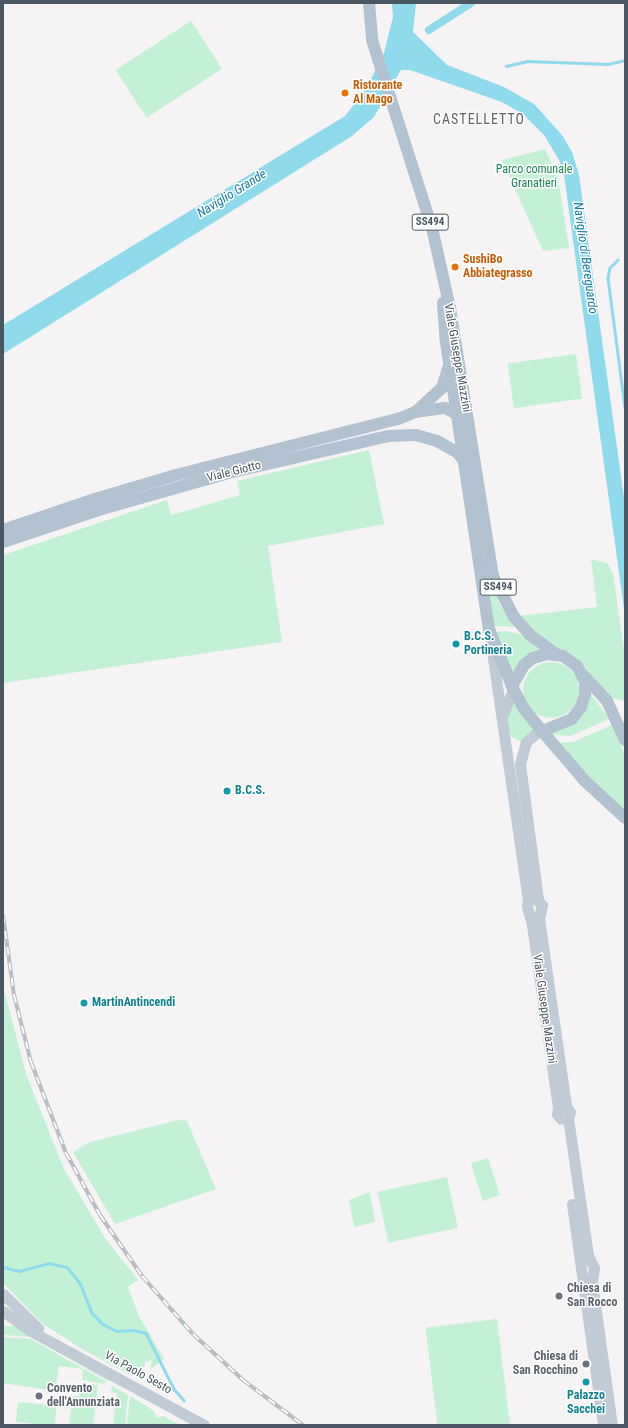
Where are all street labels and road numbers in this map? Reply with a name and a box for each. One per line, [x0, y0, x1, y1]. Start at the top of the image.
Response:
road number: SS494 [411, 213, 449, 231]
street label: Viale Giuseppe Mazzini [440, 303, 474, 413]
street label: Viale Giotto [205, 458, 263, 486]
road number: SS494 [479, 578, 517, 596]
street label: Viale Giuseppe Mazzini [529, 954, 559, 1064]
street label: Via Paolo Sesto [102, 1349, 174, 1397]

